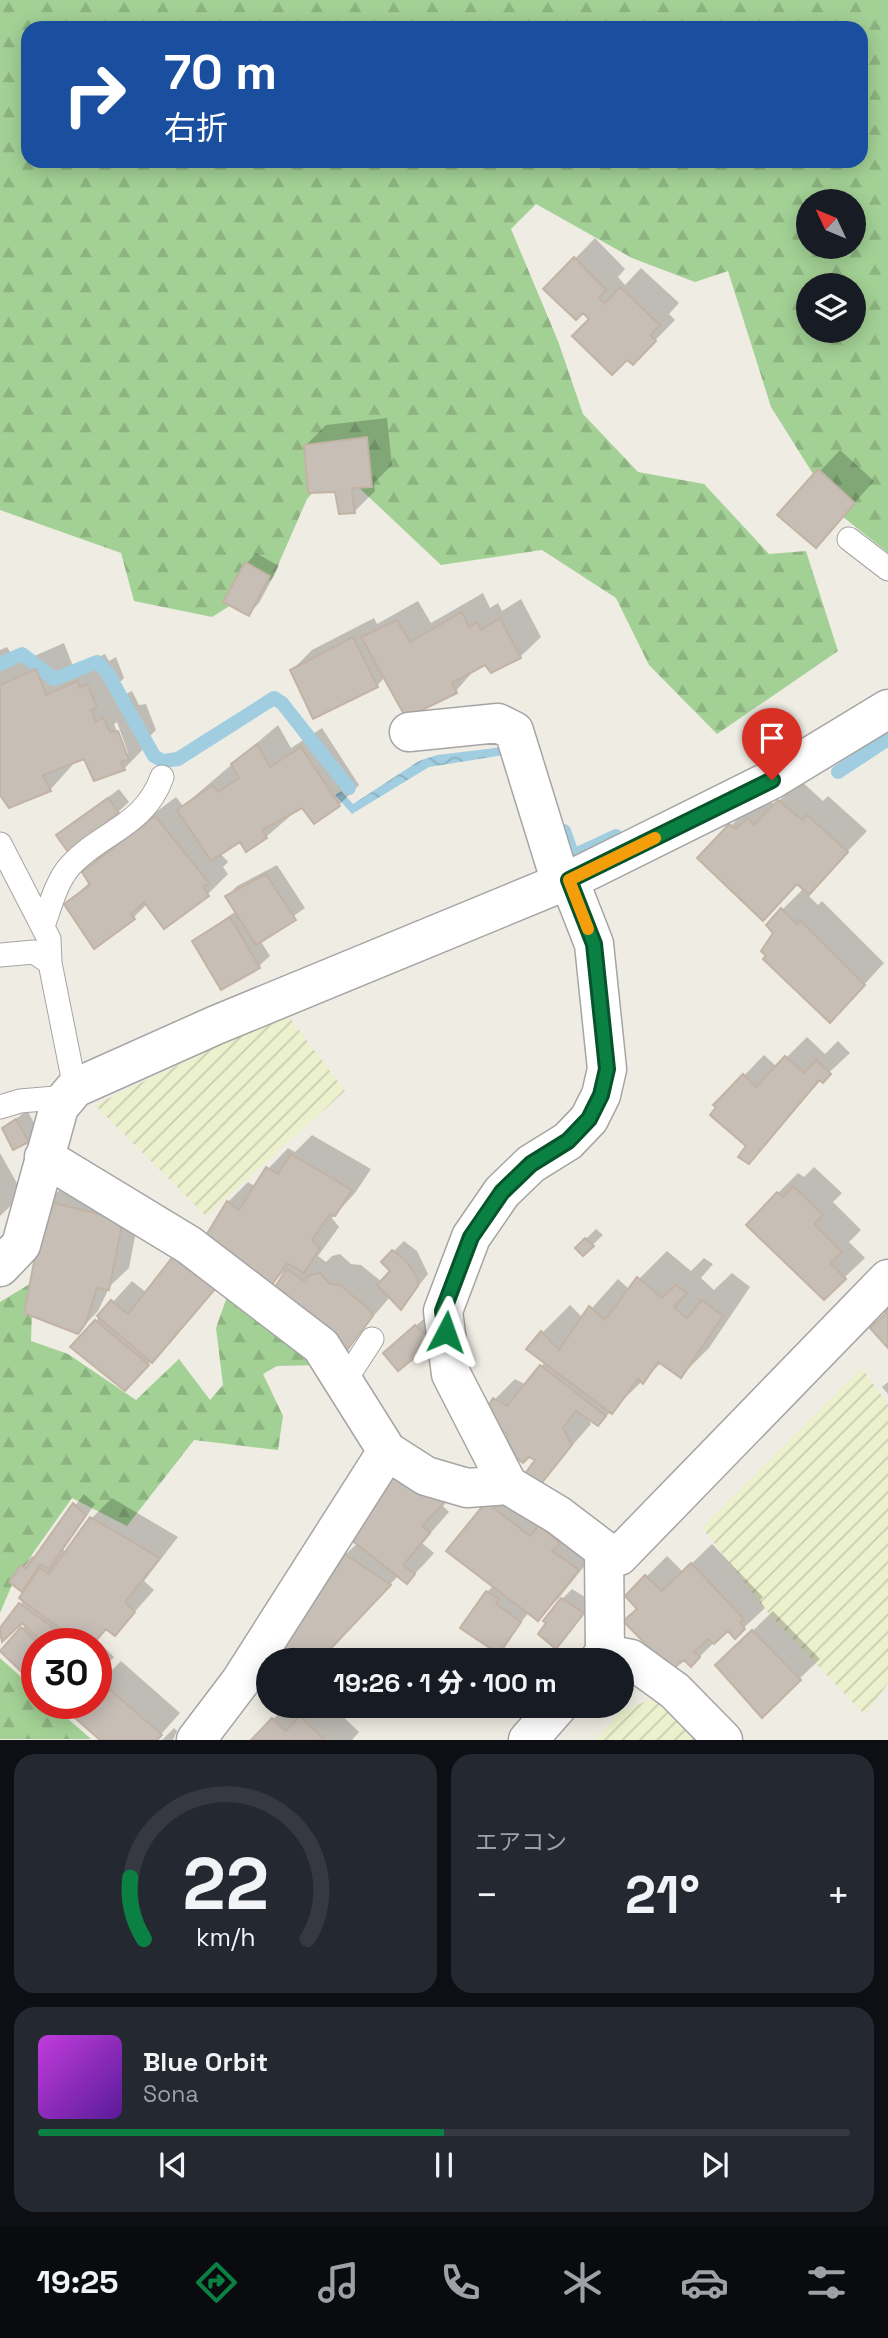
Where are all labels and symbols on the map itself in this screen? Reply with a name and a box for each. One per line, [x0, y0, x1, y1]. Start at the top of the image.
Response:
north arrow [796, 189, 866, 259]
pin [742, 708, 802, 780]
position arrow [409, 1295, 483, 1369]
speed limit sign: 30 [21, 1628, 112, 1719]

